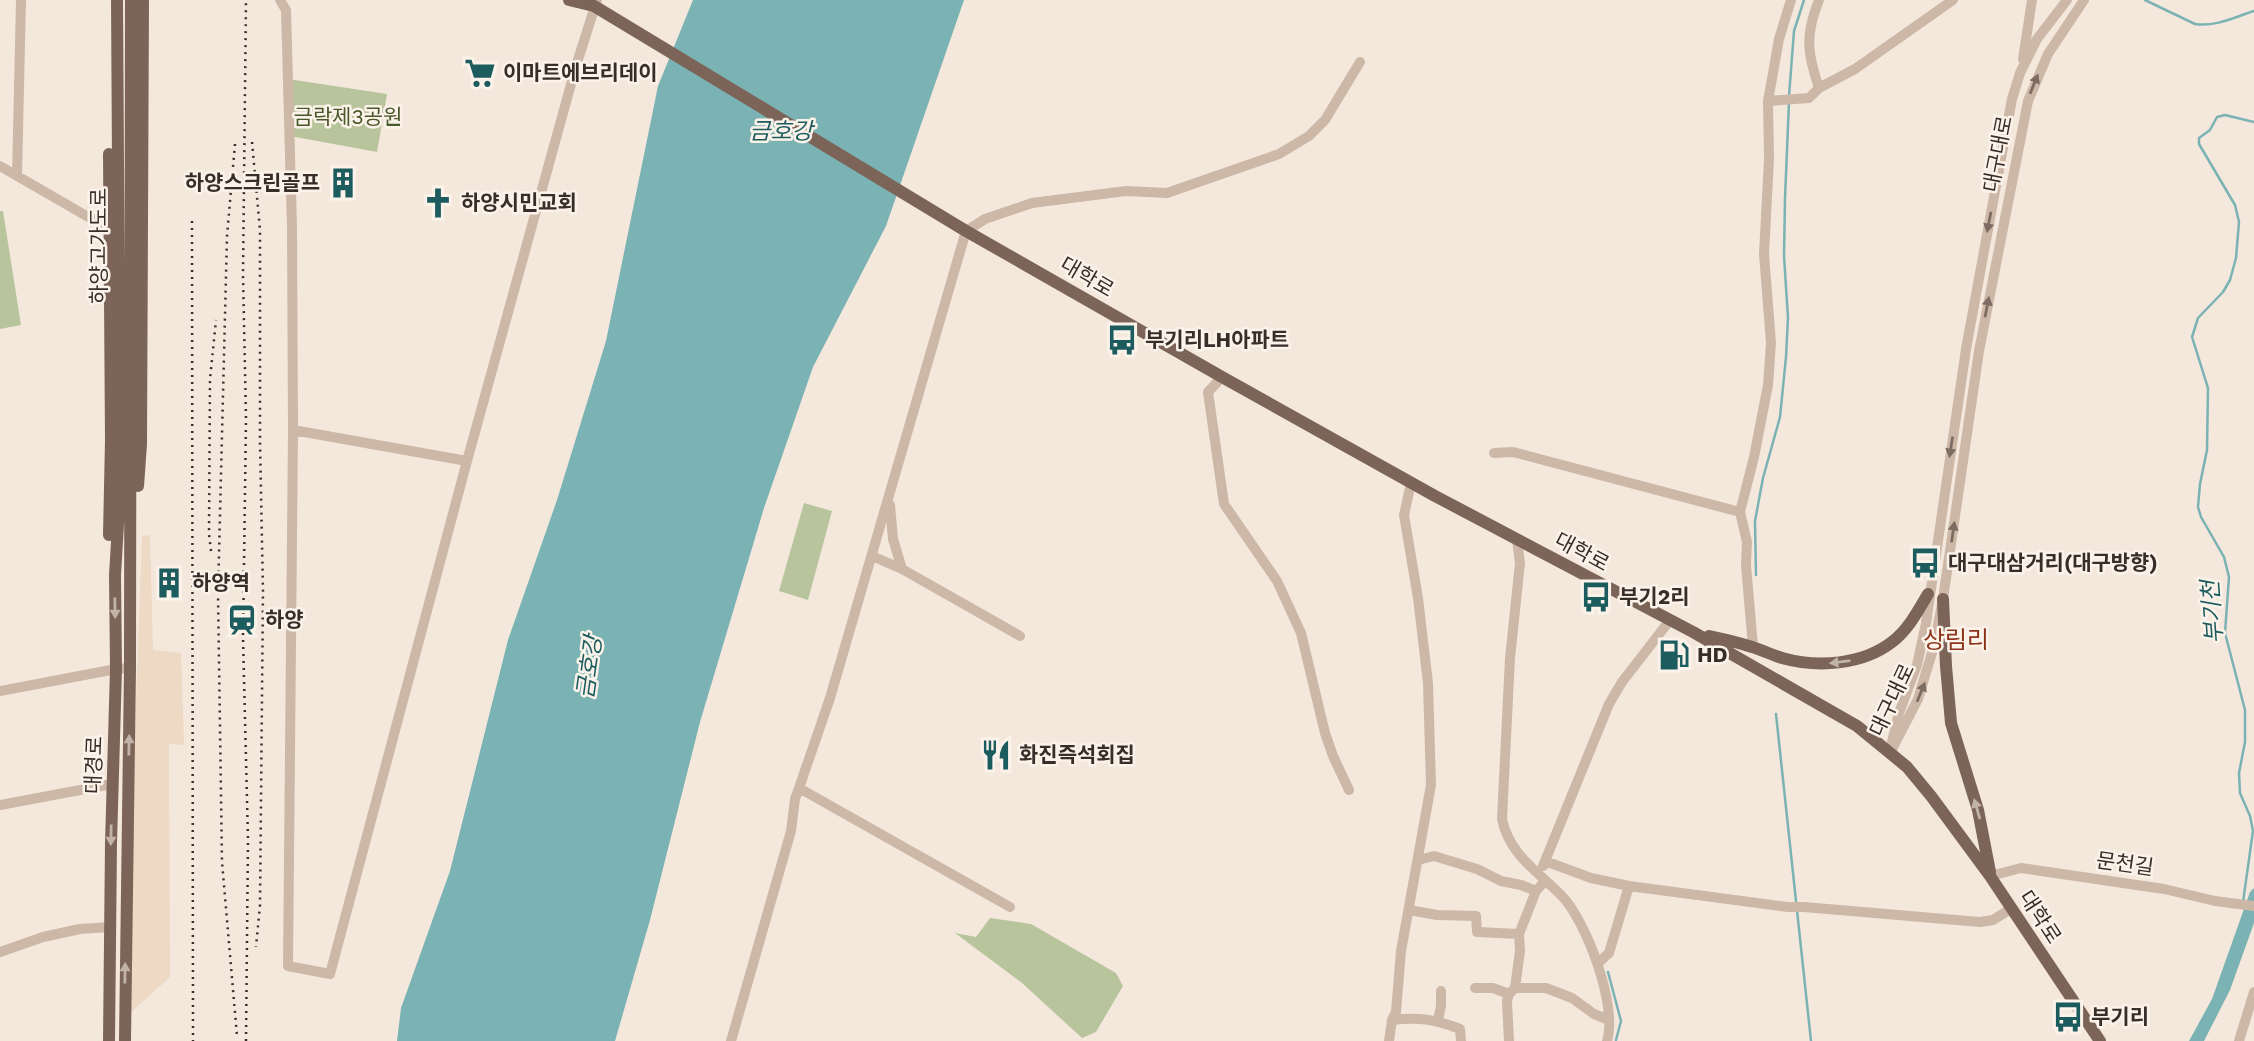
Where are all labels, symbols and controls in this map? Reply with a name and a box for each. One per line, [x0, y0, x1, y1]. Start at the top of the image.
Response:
supermarket icon: 이마트에브리데이 [463, 56, 497, 90]
place label: 이마트에브리데이 [503, 60, 658, 85]
one-way arrow [2029, 74, 2040, 95]
park label: 금락제3공원 [294, 104, 402, 129]
street label: 대구대로 [1978, 114, 2017, 194]
water label: 금호강 [749, 118, 816, 145]
building icon: 하양스크린골프 [326, 166, 360, 200]
place label: 하양스크린골프 [185, 170, 320, 195]
church icon: 하양시민교회 [421, 186, 455, 220]
street label: 하양고가도로 [86, 188, 111, 304]
place label: 하양시민교회 [461, 190, 577, 215]
one-way arrow [1984, 211, 1995, 233]
street label: 대학로 [1056, 251, 1119, 302]
one-way arrow [1982, 296, 1993, 318]
bus stop icon: 부기리LH아파트 [1105, 323, 1139, 357]
place label: 부기리LH아파트 [1145, 327, 1289, 352]
one-way arrow [1945, 436, 1956, 458]
one-way arrow [1948, 520, 1959, 542]
street label: 대학로 [1551, 527, 1614, 576]
bus stop icon: 대구대삼거리(대구방향) [1908, 546, 1942, 580]
place label: 대구대삼거리(대구방향) [1948, 550, 2158, 575]
building icon: 하양역 [152, 566, 186, 600]
place label: 하양역 [192, 570, 250, 595]
water label: 부기천 [2197, 577, 2228, 645]
bus stop icon: 부기2리 [1579, 580, 1613, 614]
place label: 부기2리 [1619, 584, 1689, 609]
one-way arrow [109, 597, 121, 619]
station icon: 하양 [225, 603, 259, 637]
place label: 하양 [265, 607, 304, 632]
district label: 상림리 [1923, 626, 1989, 654]
water label: 금호강 [572, 631, 608, 700]
fuel station icon: HD [1657, 638, 1691, 672]
place label: HD [1697, 642, 1728, 667]
one-way arrow [1828, 656, 1850, 667]
street label: 대구대로 [1864, 659, 1919, 740]
one-way arrow [1915, 681, 1926, 702]
one-way arrow [123, 734, 135, 756]
street label: 대경로 [80, 736, 107, 794]
restaurant icon: 화진즉석회집 [979, 738, 1013, 772]
place label: 화진즉석회집 [1019, 742, 1135, 767]
one-way arrow [1971, 798, 1981, 819]
one-way arrow [106, 824, 117, 846]
street label: 문천길 [2095, 847, 2156, 880]
street label: 대학로 [2014, 886, 2067, 948]
one-way arrow [119, 962, 131, 984]
bus stop icon: 부기리 [2051, 1000, 2085, 1034]
place label: 부기리 [2091, 1004, 2149, 1029]

